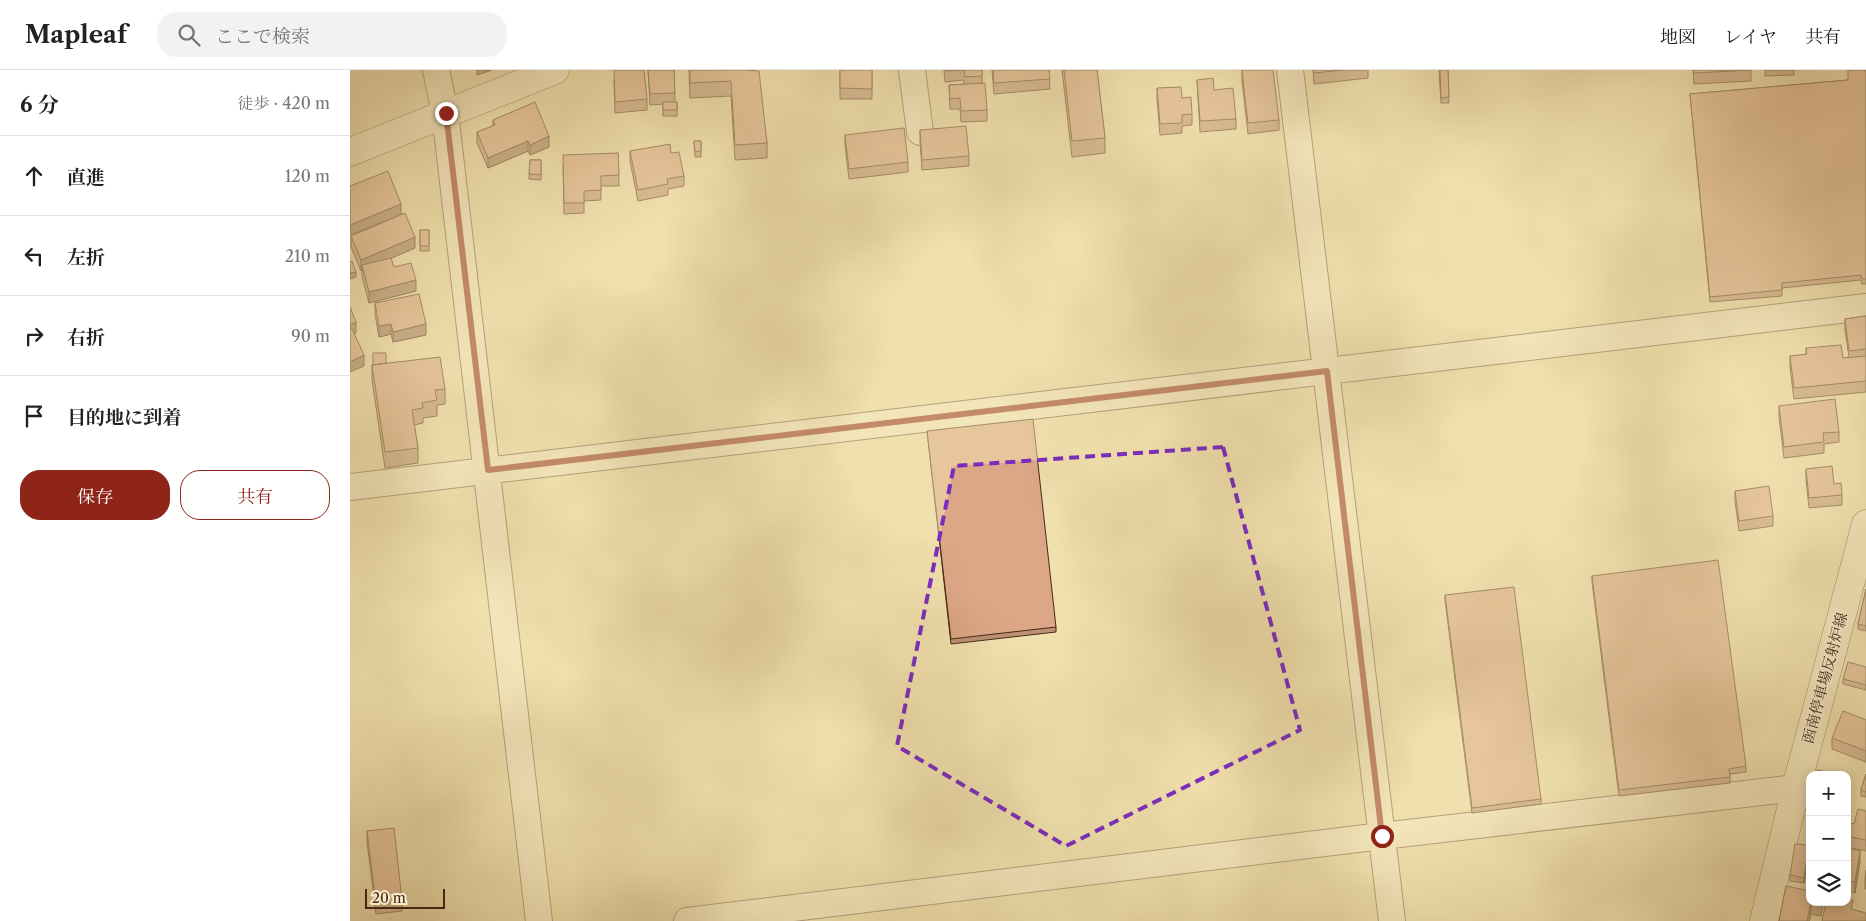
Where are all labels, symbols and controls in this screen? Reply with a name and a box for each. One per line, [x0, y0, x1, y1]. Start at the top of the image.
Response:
search box [157, 12, 507, 57]
text: Mapleaf [25, 20, 127, 49]
icon: search [175, 21, 203, 49]
text: ここで検索 [215, 25, 310, 48]
text: 地図 [1660, 26, 1696, 48]
text: レイヤ [1724, 26, 1777, 48]
text: 共有 [1805, 26, 1841, 48]
text: 6 分 [20, 92, 59, 117]
text: 徒歩 · 420 m [237, 93, 330, 113]
route end [435, 102, 458, 125]
icon: ahead [20, 162, 48, 190]
text: 直進 [67, 166, 105, 189]
text: 120 m [285, 166, 330, 186]
icon: left [20, 242, 48, 270]
text: 左折 [67, 246, 105, 269]
text: 210 m [285, 246, 330, 266]
icon: right [20, 322, 48, 350]
text: 右折 [67, 326, 105, 349]
text: 90 m [291, 326, 330, 346]
icon: arrive [20, 402, 48, 430]
text: 目的地に到着 [67, 406, 181, 429]
button: 保存 [20, 470, 170, 520]
button: 共有 [180, 470, 330, 520]
street label: 函南停車場反射炉線 [1798, 610, 1851, 746]
map controls [1806, 771, 1851, 906]
button: + [1806, 771, 1851, 816]
button: − [1806, 816, 1851, 861]
route start [1371, 825, 1394, 848]
button: layers [1806, 861, 1851, 906]
scale bar [365, 886, 445, 909]
text: 20 m [372, 889, 406, 907]

